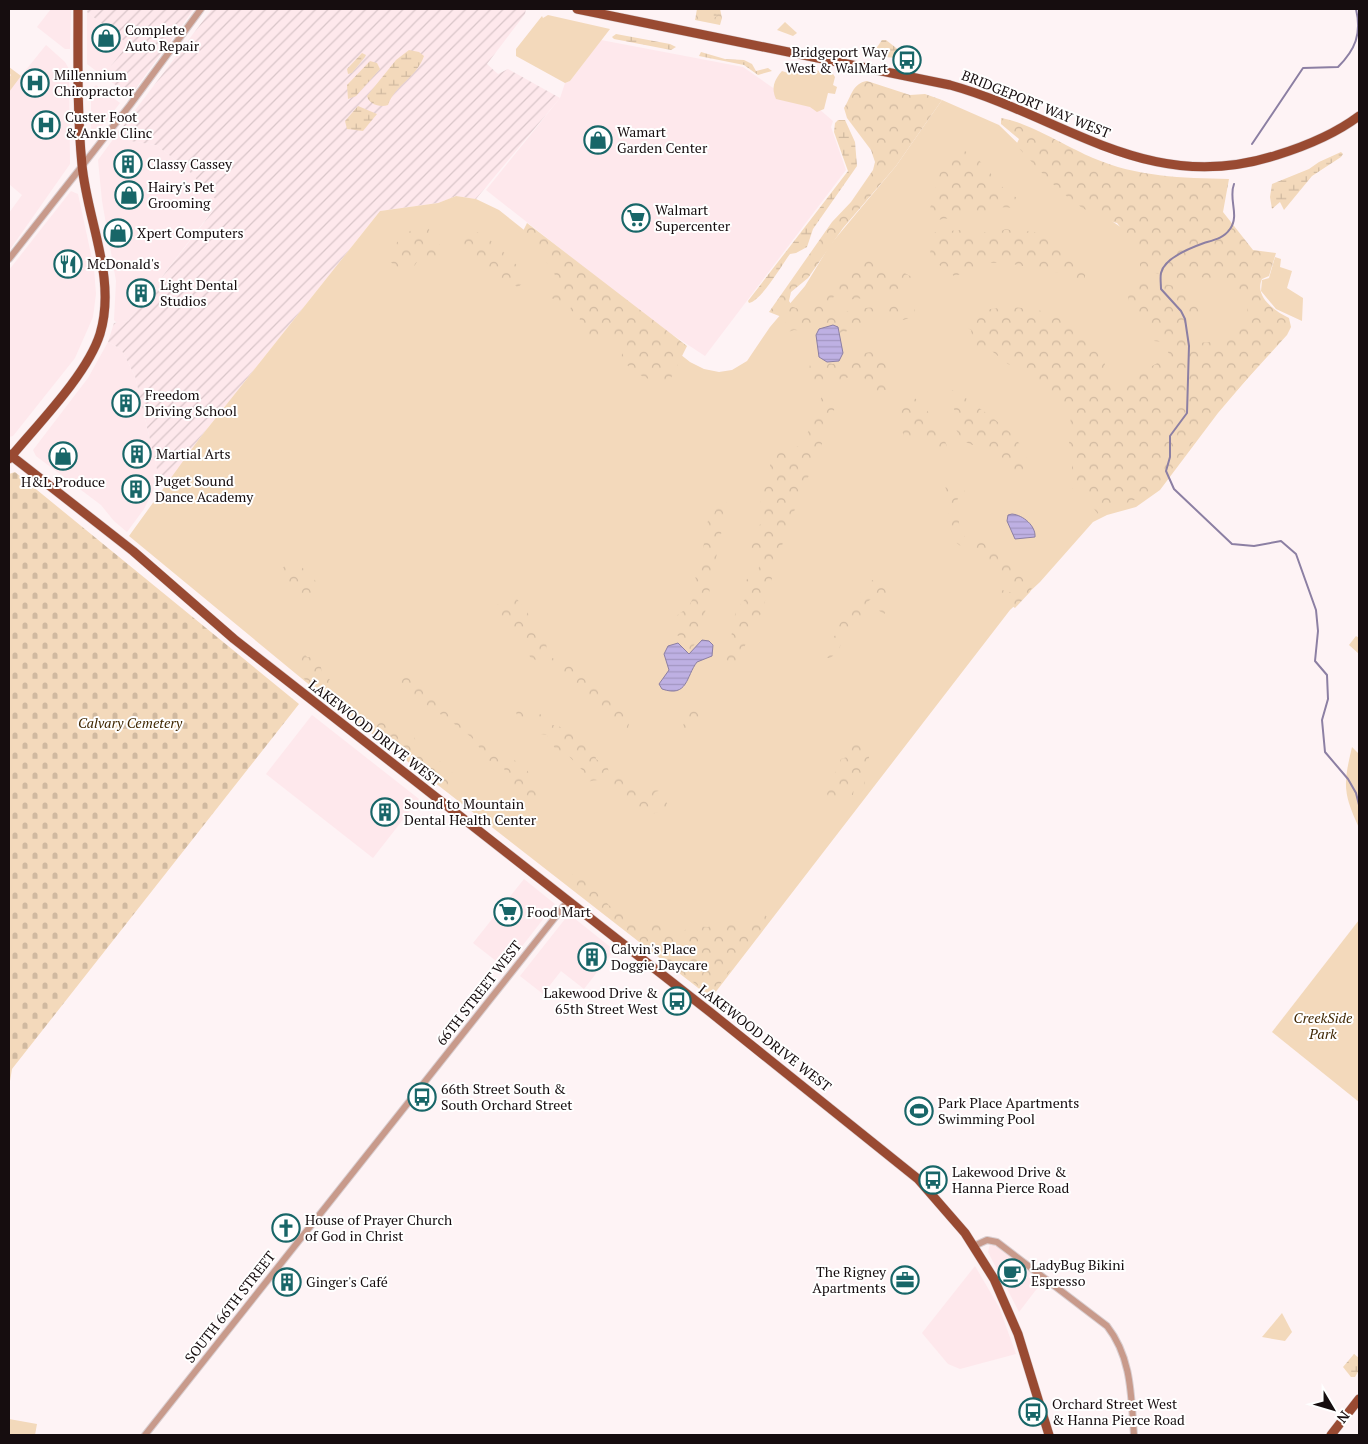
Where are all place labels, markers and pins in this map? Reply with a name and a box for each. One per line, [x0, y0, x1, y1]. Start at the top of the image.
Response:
place label: Complete Auto Repair [125, 20, 200, 55]
shop icon: Complete Auto Repair [91, 23, 121, 53]
place label: Bridgeport Way West & WalMart [785, 42, 889, 77]
bus stop icon: Bridgeport Way West & WalMart [892, 45, 922, 75]
place label: Millennium Chiropractor [54, 65, 134, 100]
hospital icon: Millennium Chiropractor [20, 68, 50, 98]
place label: Custer Foot & Ankle Clinc [65, 107, 152, 142]
hospital icon: Custer Foot & Ankle Clinc [31, 110, 61, 140]
place label: Wamart Garden Center [617, 122, 708, 157]
shop icon: Wamart Garden Center [583, 125, 613, 155]
building icon: Classy Cassey [113, 149, 143, 179]
place label: Classy Cassey [147, 154, 233, 173]
place label: Hairy's Pet Grooming [148, 177, 215, 212]
shop icon: Hairy's Pet Grooming [114, 180, 144, 210]
place label: Walmart Supercenter [655, 200, 731, 235]
supermarket icon: Walmart Supercenter [621, 203, 651, 233]
shop icon: Xpert Computers [103, 218, 133, 248]
place label: Xpert Computers [137, 223, 243, 242]
restaurant icon: McDonald's [53, 249, 83, 279]
place label: McDonald's [87, 254, 159, 273]
place label: Light Dental Studios [160, 275, 238, 310]
building icon: Light Dental Studios [126, 278, 156, 308]
place label: Freedom Driving School [145, 385, 237, 420]
building icon: Freedom Driving School [111, 388, 141, 418]
building icon: Martial Arts [122, 439, 152, 469]
shop icon: H&L Produce [48, 441, 78, 471]
place label: Martial Arts [156, 444, 231, 463]
place label: Puget Sound Dance Academy [155, 471, 254, 506]
place label: H&L Produce [21, 472, 105, 491]
building icon: Puget Sound Dance Academy [121, 474, 151, 504]
place label: Sound to Mountain Dental Health Center [404, 794, 537, 829]
building icon: Sound to Mountain Dental Health Center [370, 797, 400, 827]
supermarket icon: Food Mart [493, 897, 523, 927]
place label: Food Mart [527, 902, 592, 921]
place label: Calvin's Place Doggie Daycare [611, 939, 708, 974]
building icon: Calvin's Place Doggie Daycare [577, 942, 607, 972]
place label: Lakewood Drive & 65th Street West [544, 983, 659, 1018]
bus stop icon: Lakewood Drive & 65th Street West [662, 986, 692, 1016]
place label: 66th Street South & South Orchard Street [441, 1079, 573, 1114]
bus stop icon: 66th Street South & South Orchard Street [407, 1082, 437, 1112]
place label: Park Place Apartments Swimming Pool [938, 1093, 1079, 1128]
sports icon: Park Place Apartments Swimming Pool [904, 1096, 934, 1126]
place label: Lakewood Drive & Hanna Pierce Road [952, 1162, 1070, 1197]
bus stop icon: Lakewood Drive & Hanna Pierce Road [918, 1165, 948, 1195]
place label: House of Prayer Church of God in Christ [305, 1210, 452, 1245]
church icon: House of Prayer Church of God in Christ [271, 1213, 301, 1243]
place label: LadyBug Bikini Espresso [1031, 1255, 1125, 1290]
cafe icon: LadyBug Bikini Espresso [997, 1258, 1027, 1288]
place label: The Rigney Apartments [812, 1262, 887, 1297]
office icon: The Rigney Apartments [890, 1265, 920, 1295]
building icon: Ginger's Café [272, 1267, 302, 1297]
place label: Ginger's Café [306, 1272, 388, 1291]
place label: Orchard Street West & Hanna Pierce Road [1052, 1394, 1185, 1429]
bus stop icon: Orchard Street West & Hanna Pierce Road [1018, 1397, 1048, 1427]

